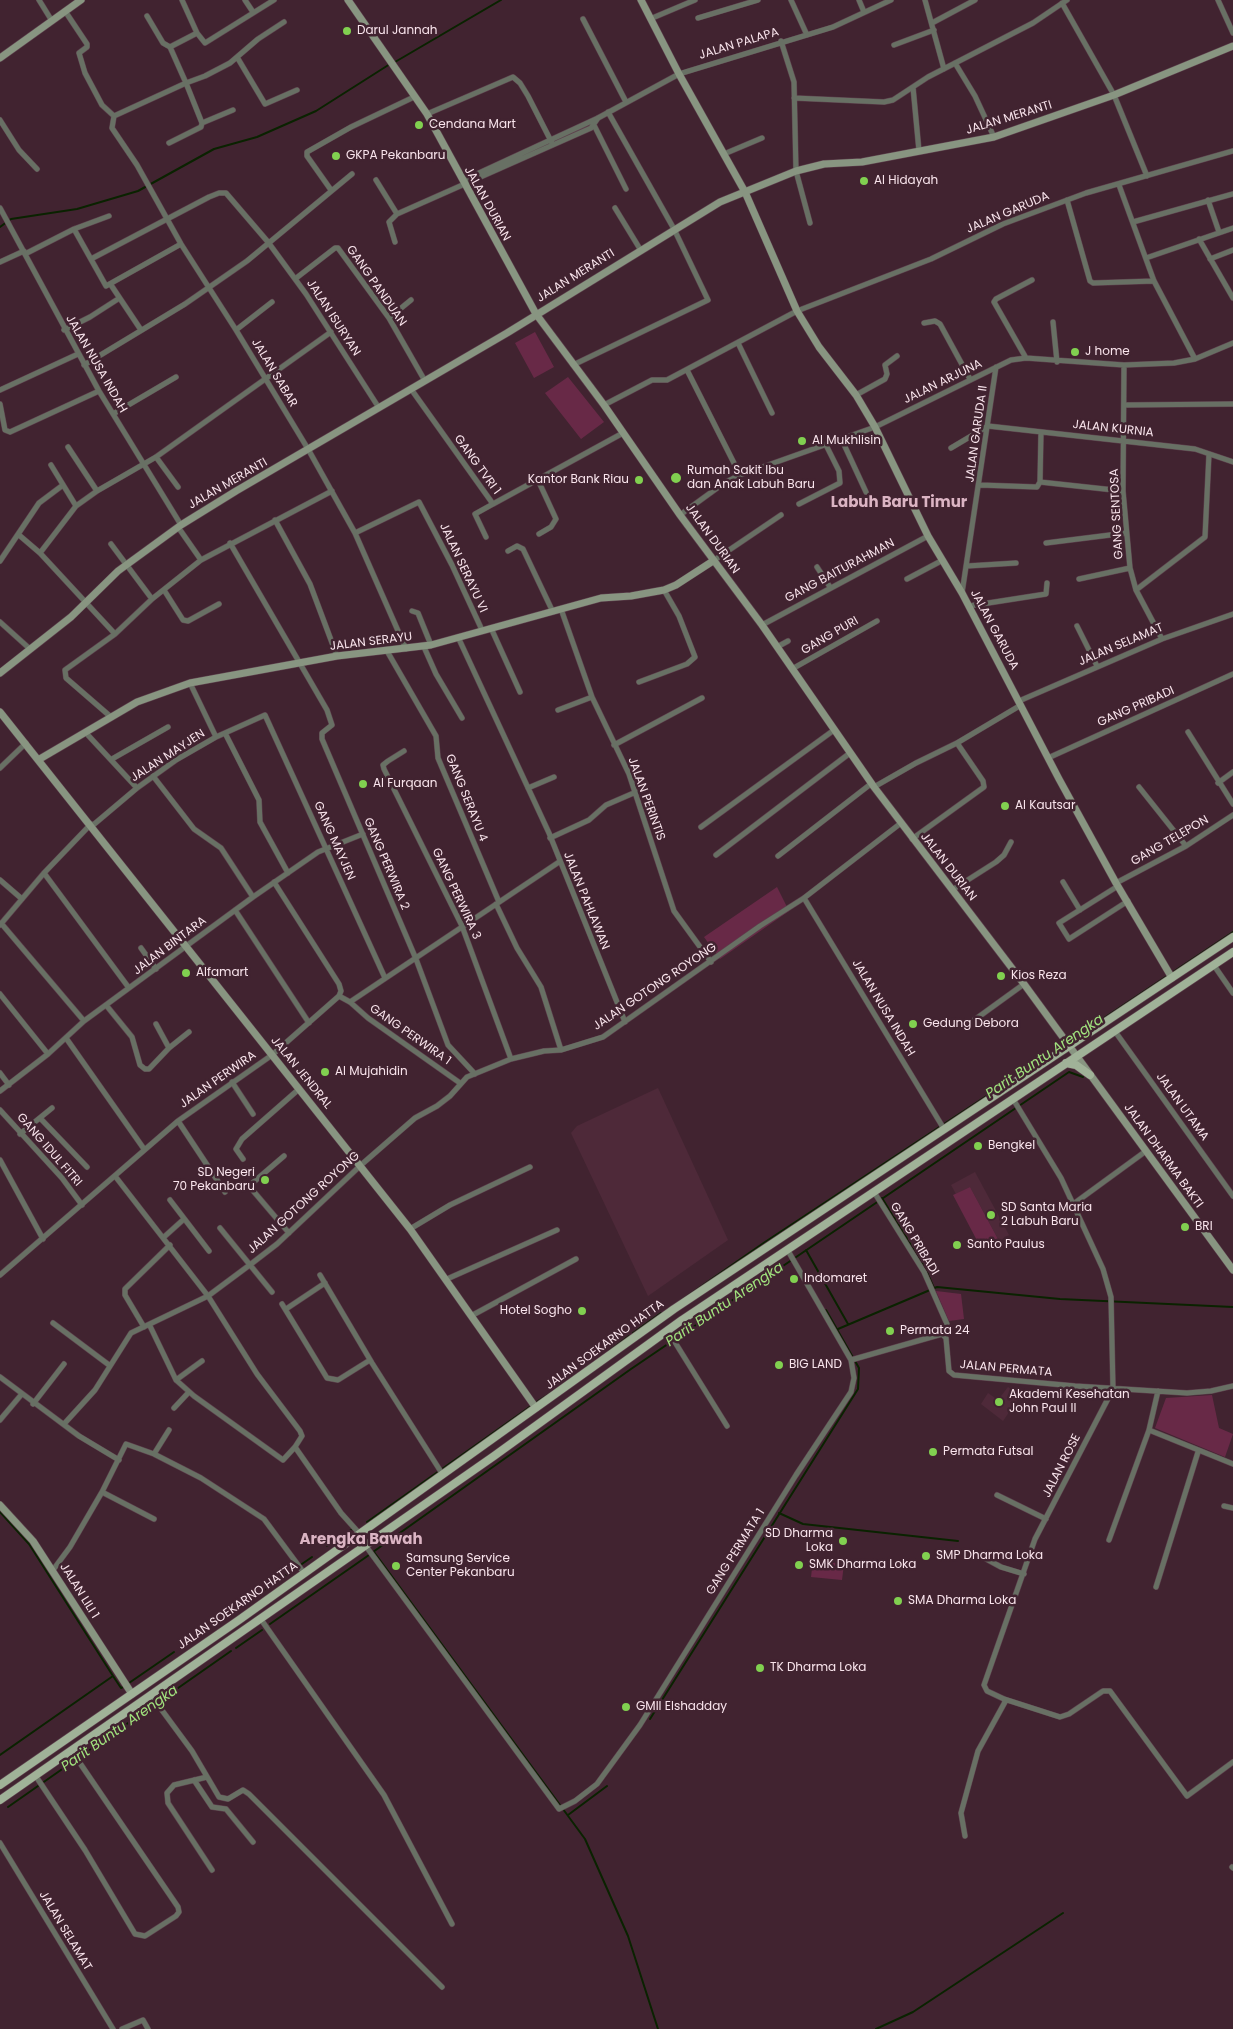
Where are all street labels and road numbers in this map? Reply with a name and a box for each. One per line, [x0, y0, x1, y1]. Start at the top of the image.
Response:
street label: JALAN PALAPA [697, 25, 781, 63]
street label: JALAN MERANTI [964, 98, 1054, 138]
street label: JALAN DURIAN [461, 164, 513, 244]
street label: JALAN GARUDA [964, 189, 1052, 237]
street label: GANG PANDUAN [343, 243, 409, 329]
street label: JALAN MERANTI [534, 246, 618, 306]
street label: JALAN ISURYAN [303, 277, 363, 359]
street label: JALAN NUSA INDAH [62, 313, 130, 415]
street label: JALAN SABAR [248, 336, 300, 410]
street label: JALAN ARJUNA [901, 357, 985, 407]
street label: JALAN GARUDA II [963, 385, 991, 483]
street label: JALAN KURNIA [1072, 418, 1154, 440]
street label: GANG TVRI 1 [451, 432, 503, 498]
street label: JALAN MERANTI [186, 455, 270, 513]
street label: GANG SENTOSA [1107, 468, 1127, 560]
street label: JALAN DURIAN [682, 501, 742, 577]
street label: JALAN SERAYU VI [436, 521, 490, 615]
street label: GANG BAITURAHMAN [783, 536, 897, 606]
street label: JALAN GARUDA [967, 587, 1021, 673]
street label: GANG PURI [799, 614, 861, 658]
street label: JALAN SELAMAT [1076, 621, 1166, 669]
street label: JALAN SERAYU [329, 630, 413, 654]
street label: GANG PRIBADI [1095, 684, 1177, 730]
street label: JALAN MAYJEN [128, 727, 208, 785]
street label: GANG SERAYU 4 [442, 752, 490, 844]
street label: JALAN PERINTIS [624, 755, 668, 843]
street label: GANG MAYJEN [310, 799, 358, 883]
street label: GANG TELEPON [1129, 813, 1211, 869]
street label: GANG PERWIRA 2 [360, 816, 412, 912]
street label: JALAN DURIAN [917, 830, 979, 904]
street label: GANG PERWIRA 3 [429, 846, 483, 942]
street label: JALAN PAHLAWAN [560, 850, 612, 952]
street label: JALAN BINTARA [130, 914, 210, 978]
street label: JALAN GOTONG ROYONG [590, 940, 720, 1034]
street label: JALAN NUSA INDAH [848, 957, 918, 1059]
street label: GANG PERWIRA 1 [367, 1002, 453, 1068]
street label: JALAN JENDRAL [267, 1034, 335, 1112]
street label: JALAN PERWIRA [177, 1048, 259, 1112]
street label: JALAN UTAMA [1153, 1070, 1211, 1144]
street label: JALAN DHARMA BAKTI [1120, 1101, 1206, 1211]
street label: GANG IDUL FITRI [13, 1111, 85, 1189]
street label: JALAN GOTONG ROYONG [245, 1149, 363, 1257]
street label: GANG PRIBADI [887, 1200, 941, 1278]
street label: JALAN SOEKARNO HATTA [543, 1297, 667, 1393]
street label: JALAN PERMATA [959, 1358, 1053, 1380]
street label: JALAN ROSE [1040, 1432, 1084, 1500]
street label: GANG PERMATA 1 [704, 1506, 768, 1598]
street label: JALAN SOEKARNO HATTA [175, 1559, 301, 1653]
street label: JALAN LILI 1 [56, 1561, 102, 1621]
street label: JALAN SELAMAT [35, 1888, 95, 1974]

